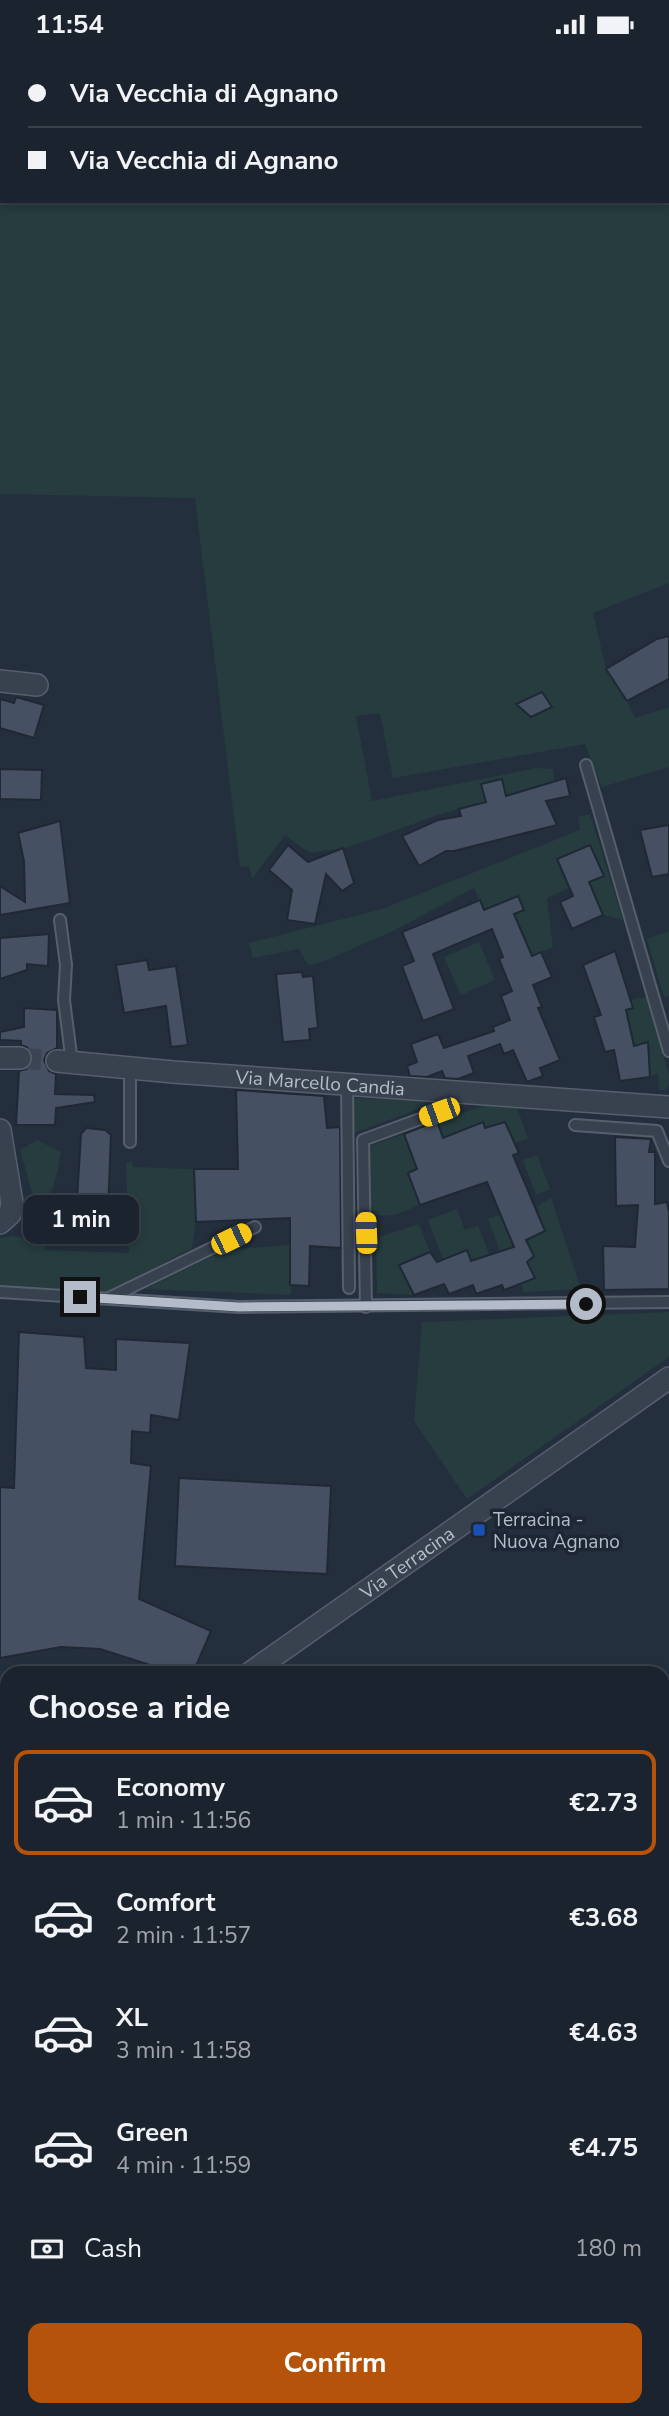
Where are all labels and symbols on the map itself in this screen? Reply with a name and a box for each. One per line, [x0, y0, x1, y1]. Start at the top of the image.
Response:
street label: Via Marcello Candia [233, 1064, 406, 1102]
car [416, 1095, 463, 1129]
callout: 1 min [22, 1195, 138, 1245]
car [355, 1212, 378, 1254]
car [208, 1220, 255, 1258]
route end [64, 1281, 96, 1313]
route start [570, 1288, 602, 1320]
place label: Terracina - Nuova Agnano [493, 1507, 620, 1555]
street label: Via Terracina [354, 1521, 460, 1606]
marker: Terracina - Nuova Agnano [471, 1522, 487, 1538]

